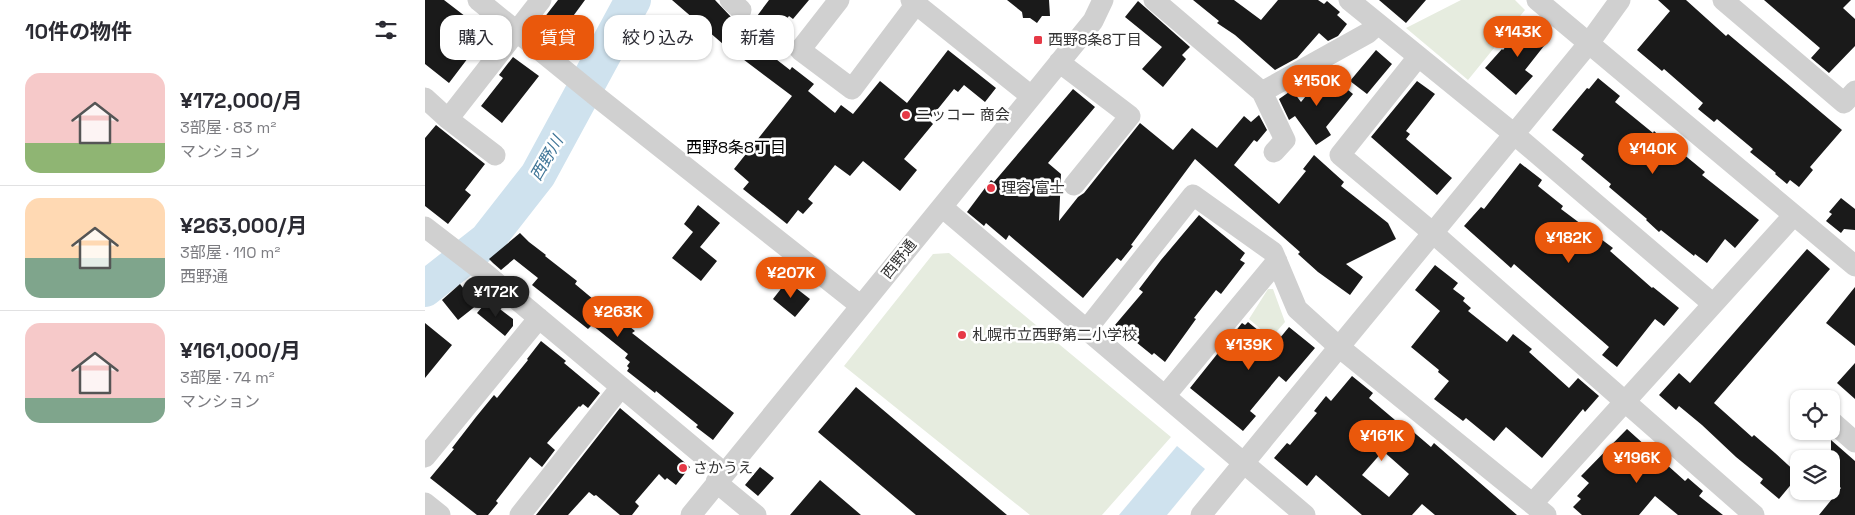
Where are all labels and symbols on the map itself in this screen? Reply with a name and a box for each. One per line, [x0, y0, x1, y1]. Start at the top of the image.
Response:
pin: ¥143K [1483, 15, 1553, 58]
place label: 西野8条8丁目 [1048, 30, 1142, 49]
marker: 西野8条8丁目 [1032, 34, 1044, 46]
pin: ¥150K [1282, 64, 1352, 107]
place label: ニッコー 商会 [916, 105, 1010, 124]
marker: ニッコー 商会 [900, 109, 912, 121]
water label: 西野川 [525, 130, 569, 184]
pin: ¥140K [1618, 132, 1688, 175]
district label: 西野8条8丁目 [686, 137, 786, 158]
place label: 理容 富士 [1001, 178, 1065, 197]
marker: 理容 富士 [985, 182, 997, 194]
pin: ¥182K [1534, 222, 1604, 264]
street label: 西野通 [877, 235, 920, 282]
pin: ¥207K [756, 256, 826, 299]
pin: ¥172K [461, 276, 531, 318]
pin: ¥263K [583, 296, 653, 338]
place label: 札幌市立西野第二小学校 [972, 325, 1137, 344]
pin: ¥139K [1214, 328, 1284, 371]
marker: 札幌市立西野第二小学校 [956, 329, 968, 341]
pin: ¥161K [1347, 420, 1417, 462]
pin: ¥196K [1602, 442, 1672, 484]
place label: さかうえ [693, 458, 753, 477]
marker: さかうえ [677, 462, 689, 474]

